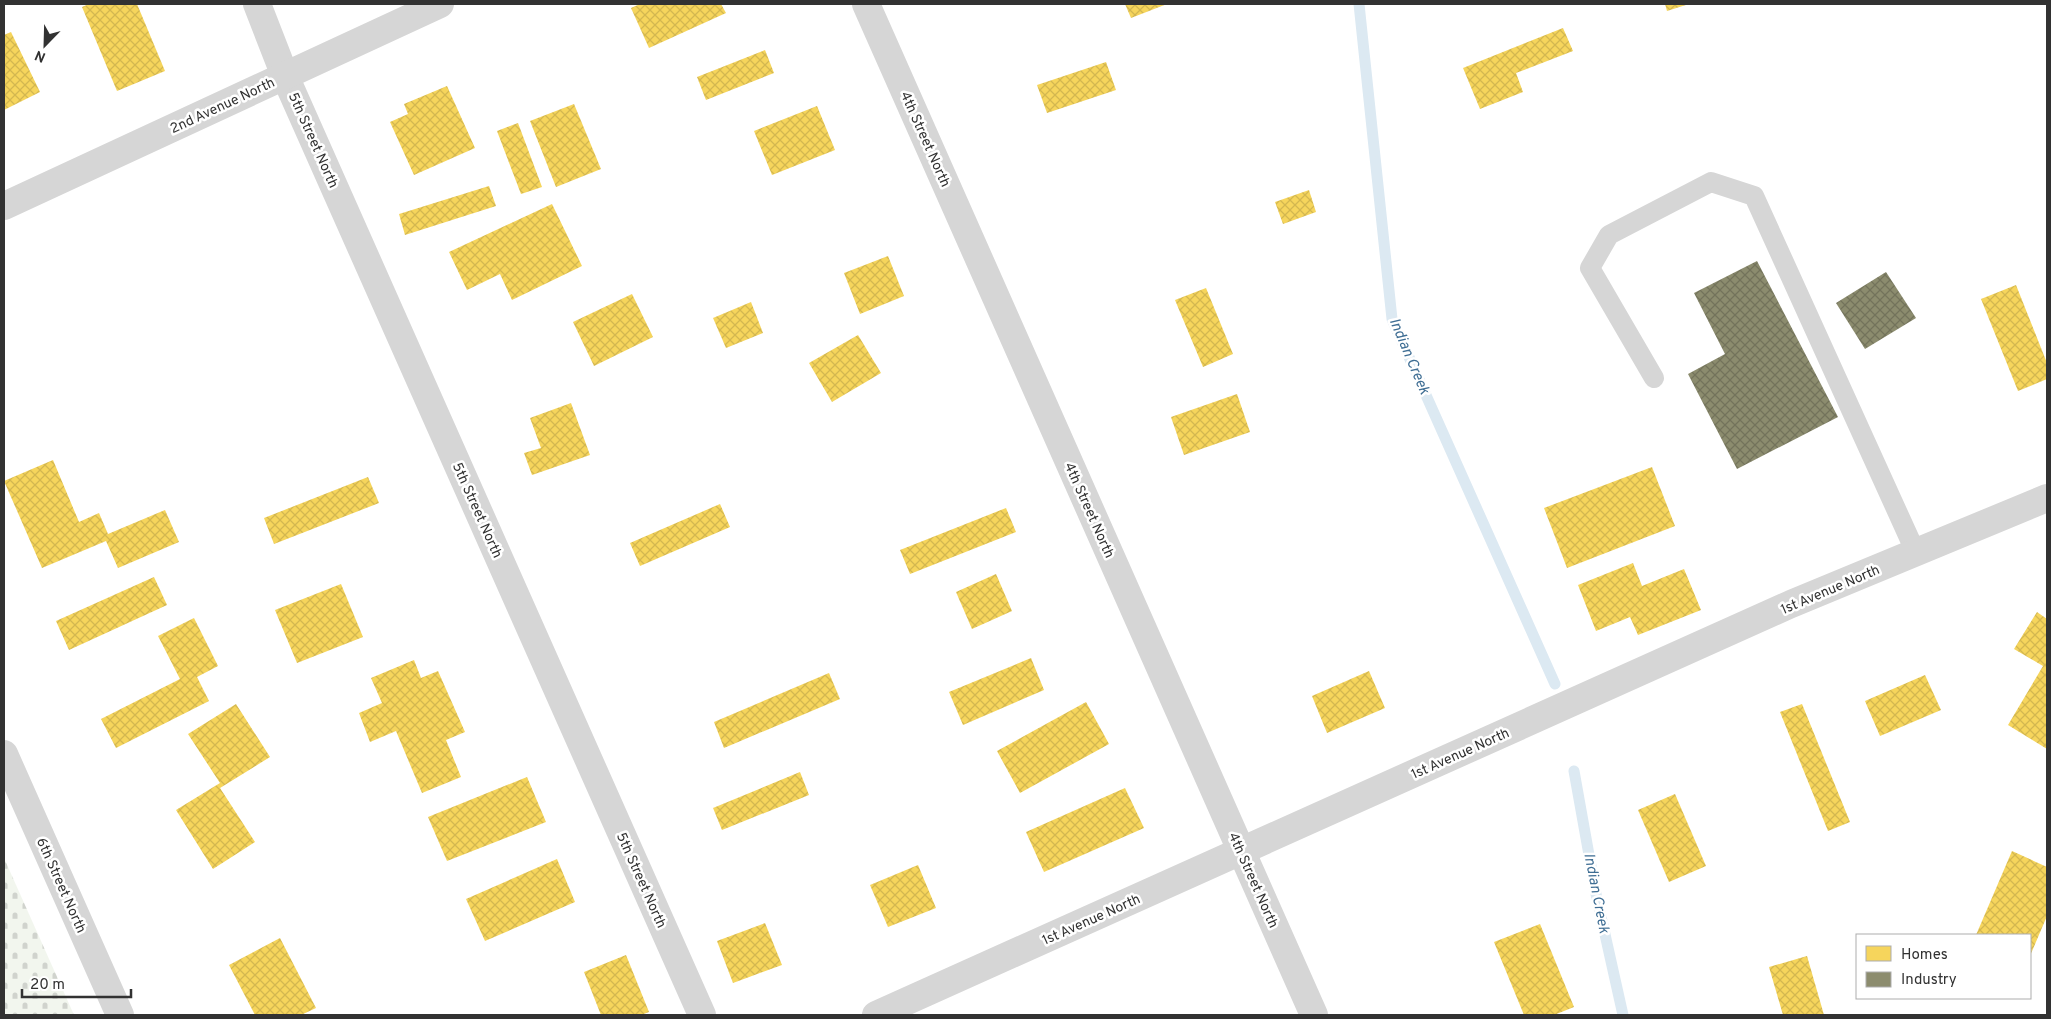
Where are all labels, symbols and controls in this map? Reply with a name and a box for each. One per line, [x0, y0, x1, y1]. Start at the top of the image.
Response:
north arrow [20, 20, 70, 70]
text: N [33, 46, 48, 65]
street label: 2nd Avenue North [168, 75, 278, 138]
street label: 4th Street North [896, 89, 953, 190]
street label: 5th Street North [284, 90, 341, 191]
water label: Indian Creek [1384, 316, 1433, 398]
street label: 5th Street North [448, 460, 505, 561]
street label: 4th Street North [1060, 460, 1117, 561]
street label: 1st Avenue North [1779, 562, 1883, 619]
street label: 1st Avenue North [1409, 725, 1512, 784]
street label: 5th Street North [612, 830, 669, 931]
street label: 4th Street North [1224, 830, 1281, 931]
street label: 6th Street North [32, 835, 89, 936]
water label: Indian Creek [1578, 852, 1613, 935]
street label: 1st Avenue North [1040, 891, 1143, 950]
legend [1856, 934, 2031, 999]
text: Homes [1901, 946, 1948, 965]
scale bar [22, 966, 131, 998]
text: Industry [1901, 971, 1957, 990]
text: 20 m [30, 976, 65, 995]

